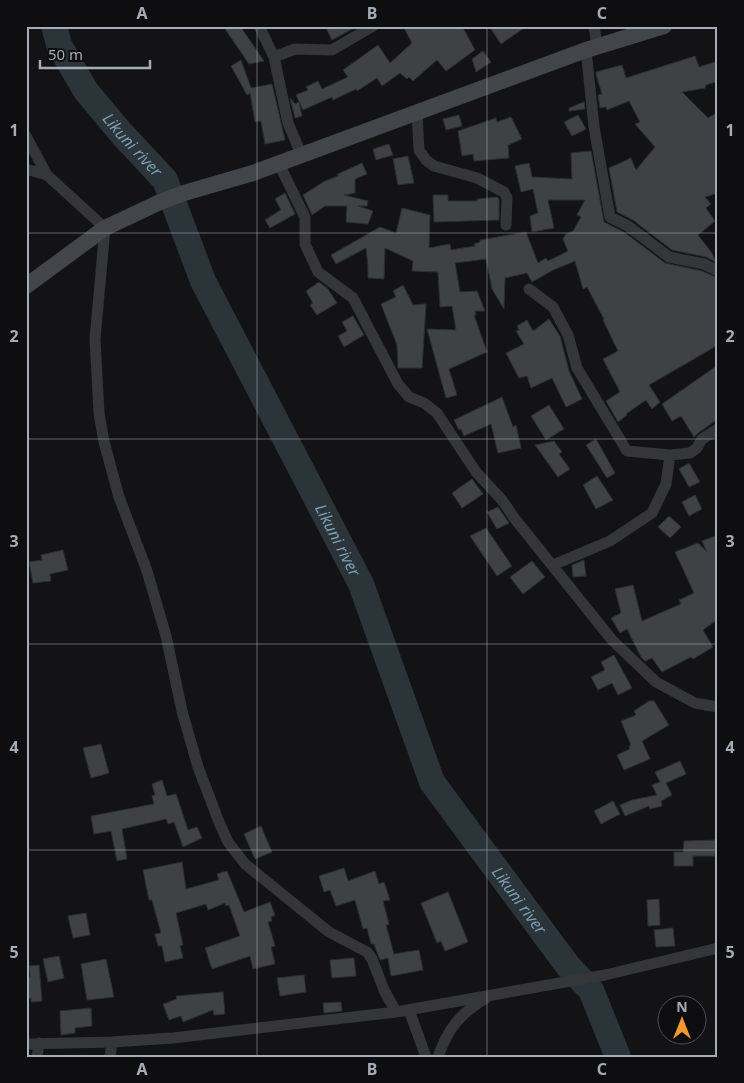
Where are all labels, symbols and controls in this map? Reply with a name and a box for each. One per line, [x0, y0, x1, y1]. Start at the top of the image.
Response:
text: A [136, 2, 148, 24]
text: B [367, 2, 377, 24]
text: C [597, 2, 607, 24]
scale bar [40, 38, 150, 70]
text: 50 m [48, 44, 83, 64]
water label: Likuni river [98, 108, 168, 182]
text: 1 [9, 119, 19, 141]
text: 1 [725, 119, 735, 141]
text: 2 [9, 325, 19, 347]
text: 2 [725, 325, 735, 347]
water label: Likuni river [310, 500, 366, 581]
text: 3 [9, 530, 19, 552]
text: 3 [725, 530, 735, 552]
text: 4 [9, 736, 19, 758]
text: 4 [725, 736, 735, 758]
water label: Likuni river [487, 862, 552, 939]
text: 5 [9, 941, 19, 963]
text: 5 [725, 941, 735, 963]
north arrow [656, 996, 706, 1046]
text: N [676, 997, 688, 1016]
text: A [136, 1058, 148, 1080]
text: B [367, 1058, 377, 1080]
text: C [597, 1058, 607, 1080]

